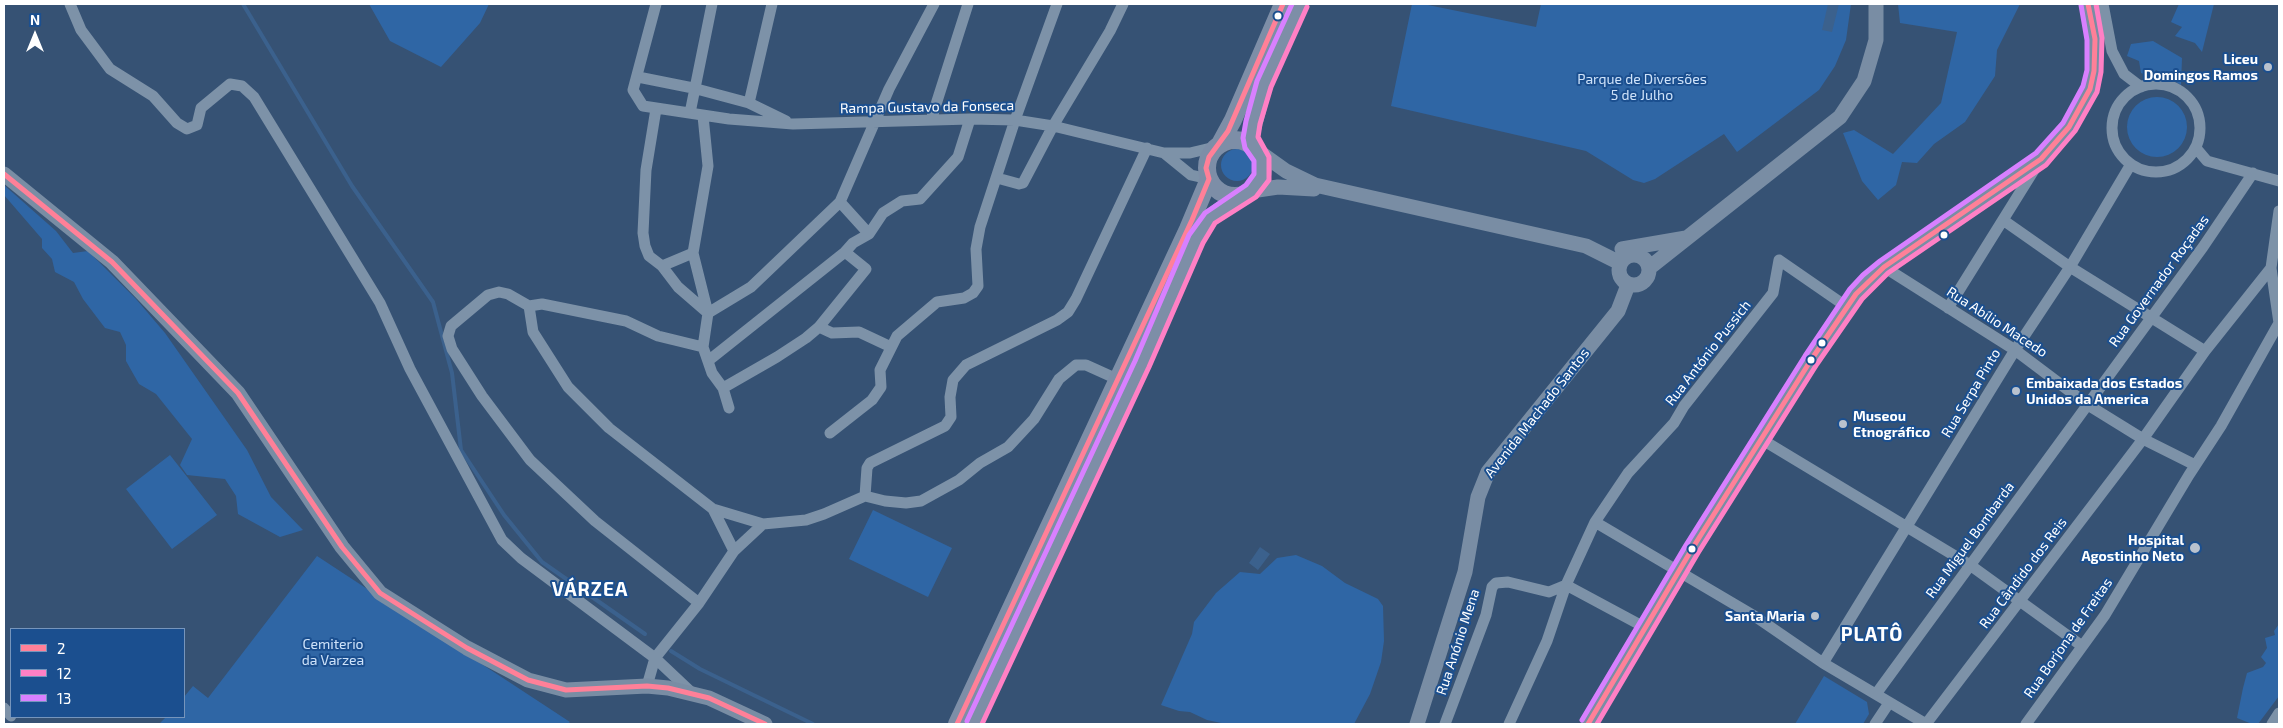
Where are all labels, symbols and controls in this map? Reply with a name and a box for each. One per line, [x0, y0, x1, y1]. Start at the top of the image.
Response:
north arrow [10, 10, 60, 60]
text: N [30, 11, 40, 28]
unlabelled marker [1273, 11, 1283, 21]
place label: Liceu Domingos Ramos [2144, 51, 2258, 84]
marker: Liceu Domingos Ramos [2262, 61, 2274, 73]
park label: Parque de Diversões 5 de Julho [1577, 71, 1707, 104]
street label: Rampa Gustavo da Fonseca [840, 97, 1014, 117]
street label: Rua Governador Roçadas [2105, 212, 2213, 350]
unlabelled marker [1939, 230, 1949, 240]
street label: Rua Abílio Macedo [1944, 283, 2050, 361]
street label: Rua António Pussich [1662, 297, 1754, 409]
unlabelled marker [1817, 338, 1827, 348]
street label: Avenida Machado Santos [1481, 345, 1593, 481]
street label: Rua Serpa Pinto [1938, 346, 2004, 440]
unlabelled marker [1806, 355, 1816, 365]
place label: Embaixada dos Estados Unidos da America [2026, 375, 2182, 408]
marker: Embaixada dos Estados Unidos da America [2010, 385, 2022, 397]
place label: Museou Etnográfico [1853, 408, 1930, 441]
marker: Museou Etnográfico [1837, 418, 1849, 430]
street label: Rua Miguel Bombarda [1922, 479, 2018, 601]
street label: Rua Cândido dos Reis [1976, 514, 2070, 632]
place label: Hospital Agostinho Neto [2081, 532, 2184, 564]
marker: Hospital Agostinho Neto [2188, 541, 2202, 555]
unlabelled marker [1687, 544, 1697, 554]
street label: Rua Borjona de Freitas [2020, 575, 2116, 701]
district label: VÁRZEA [551, 579, 629, 601]
street label: Rua Anónio Mena [1433, 587, 1483, 697]
place label: Santa Maria [1725, 608, 1805, 624]
marker: Santa Maria [1809, 610, 1821, 622]
district label: PLATÔ [1840, 624, 1904, 646]
legend [10, 628, 185, 718]
park label: Cemiterio da Varzea [302, 636, 364, 669]
text: 2 [57, 639, 65, 657]
text: 12 [57, 664, 71, 682]
text: 13 [57, 689, 71, 707]

